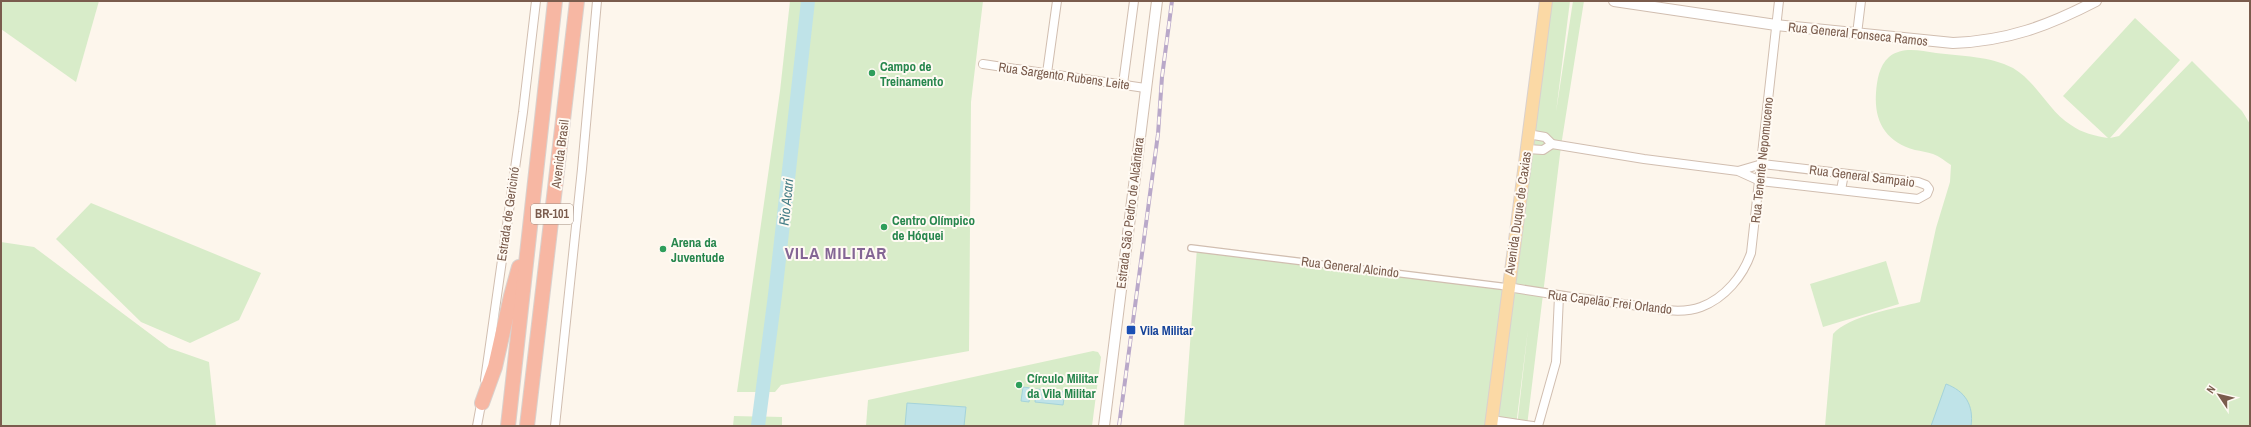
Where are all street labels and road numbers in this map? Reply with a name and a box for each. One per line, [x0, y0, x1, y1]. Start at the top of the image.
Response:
street label: Rua General Fonseca Ramos [1787, 18, 1929, 50]
street label: Rua Sargento Rubens Leite [997, 58, 1131, 94]
street label: Rua Tenente Nepomuceno [1747, 96, 1777, 224]
street label: Avenida Brasil [547, 119, 573, 190]
street label: Estrada São Pedro de Alcântara [1112, 136, 1148, 290]
street label: Avenida Duque de Caxias [1501, 150, 1535, 277]
street label: Rua General Sampaio [1808, 161, 1916, 191]
street label: Estrada de Gericinó [493, 166, 523, 262]
road number: BR-101 [531, 204, 573, 224]
street label: Rua General Alcindo [1300, 253, 1400, 281]
street label: Rua Capelão Frei Orlando [1547, 286, 1673, 318]

